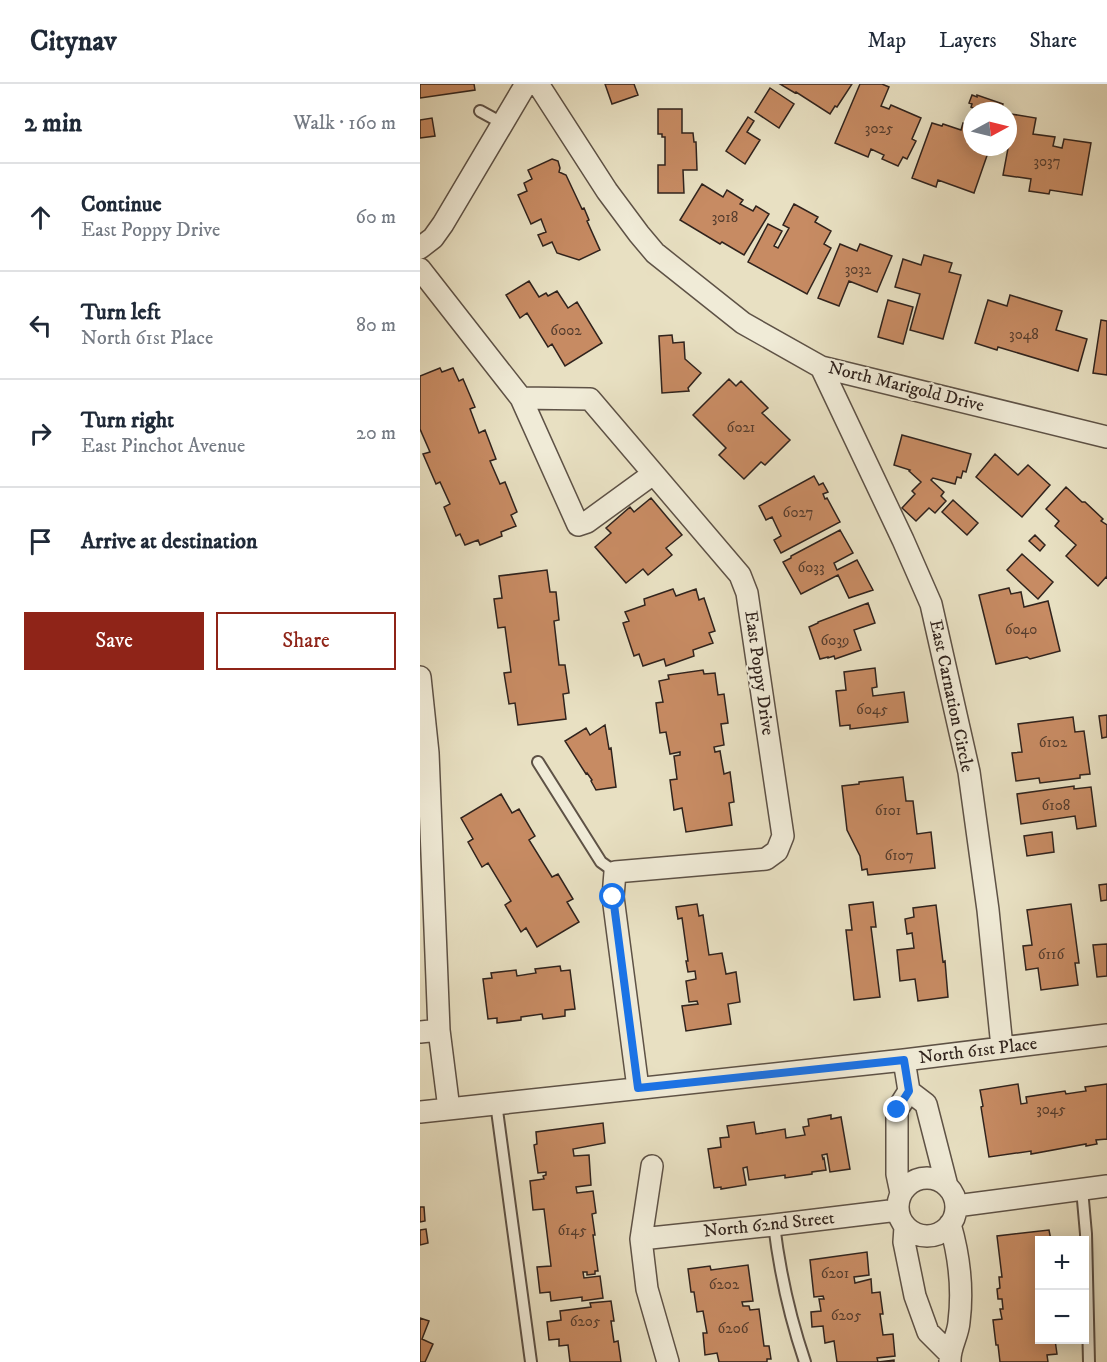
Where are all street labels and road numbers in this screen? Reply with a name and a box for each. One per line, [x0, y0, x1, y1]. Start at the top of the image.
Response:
street label: North Marigold Drive [826, 357, 986, 417]
street label: East Poppy Drive [739, 609, 779, 737]
street label: East Carnation Circle [924, 618, 978, 774]
street label: North 61st Place [918, 1033, 1038, 1069]
street label: North 62nd Street [702, 1207, 836, 1243]

